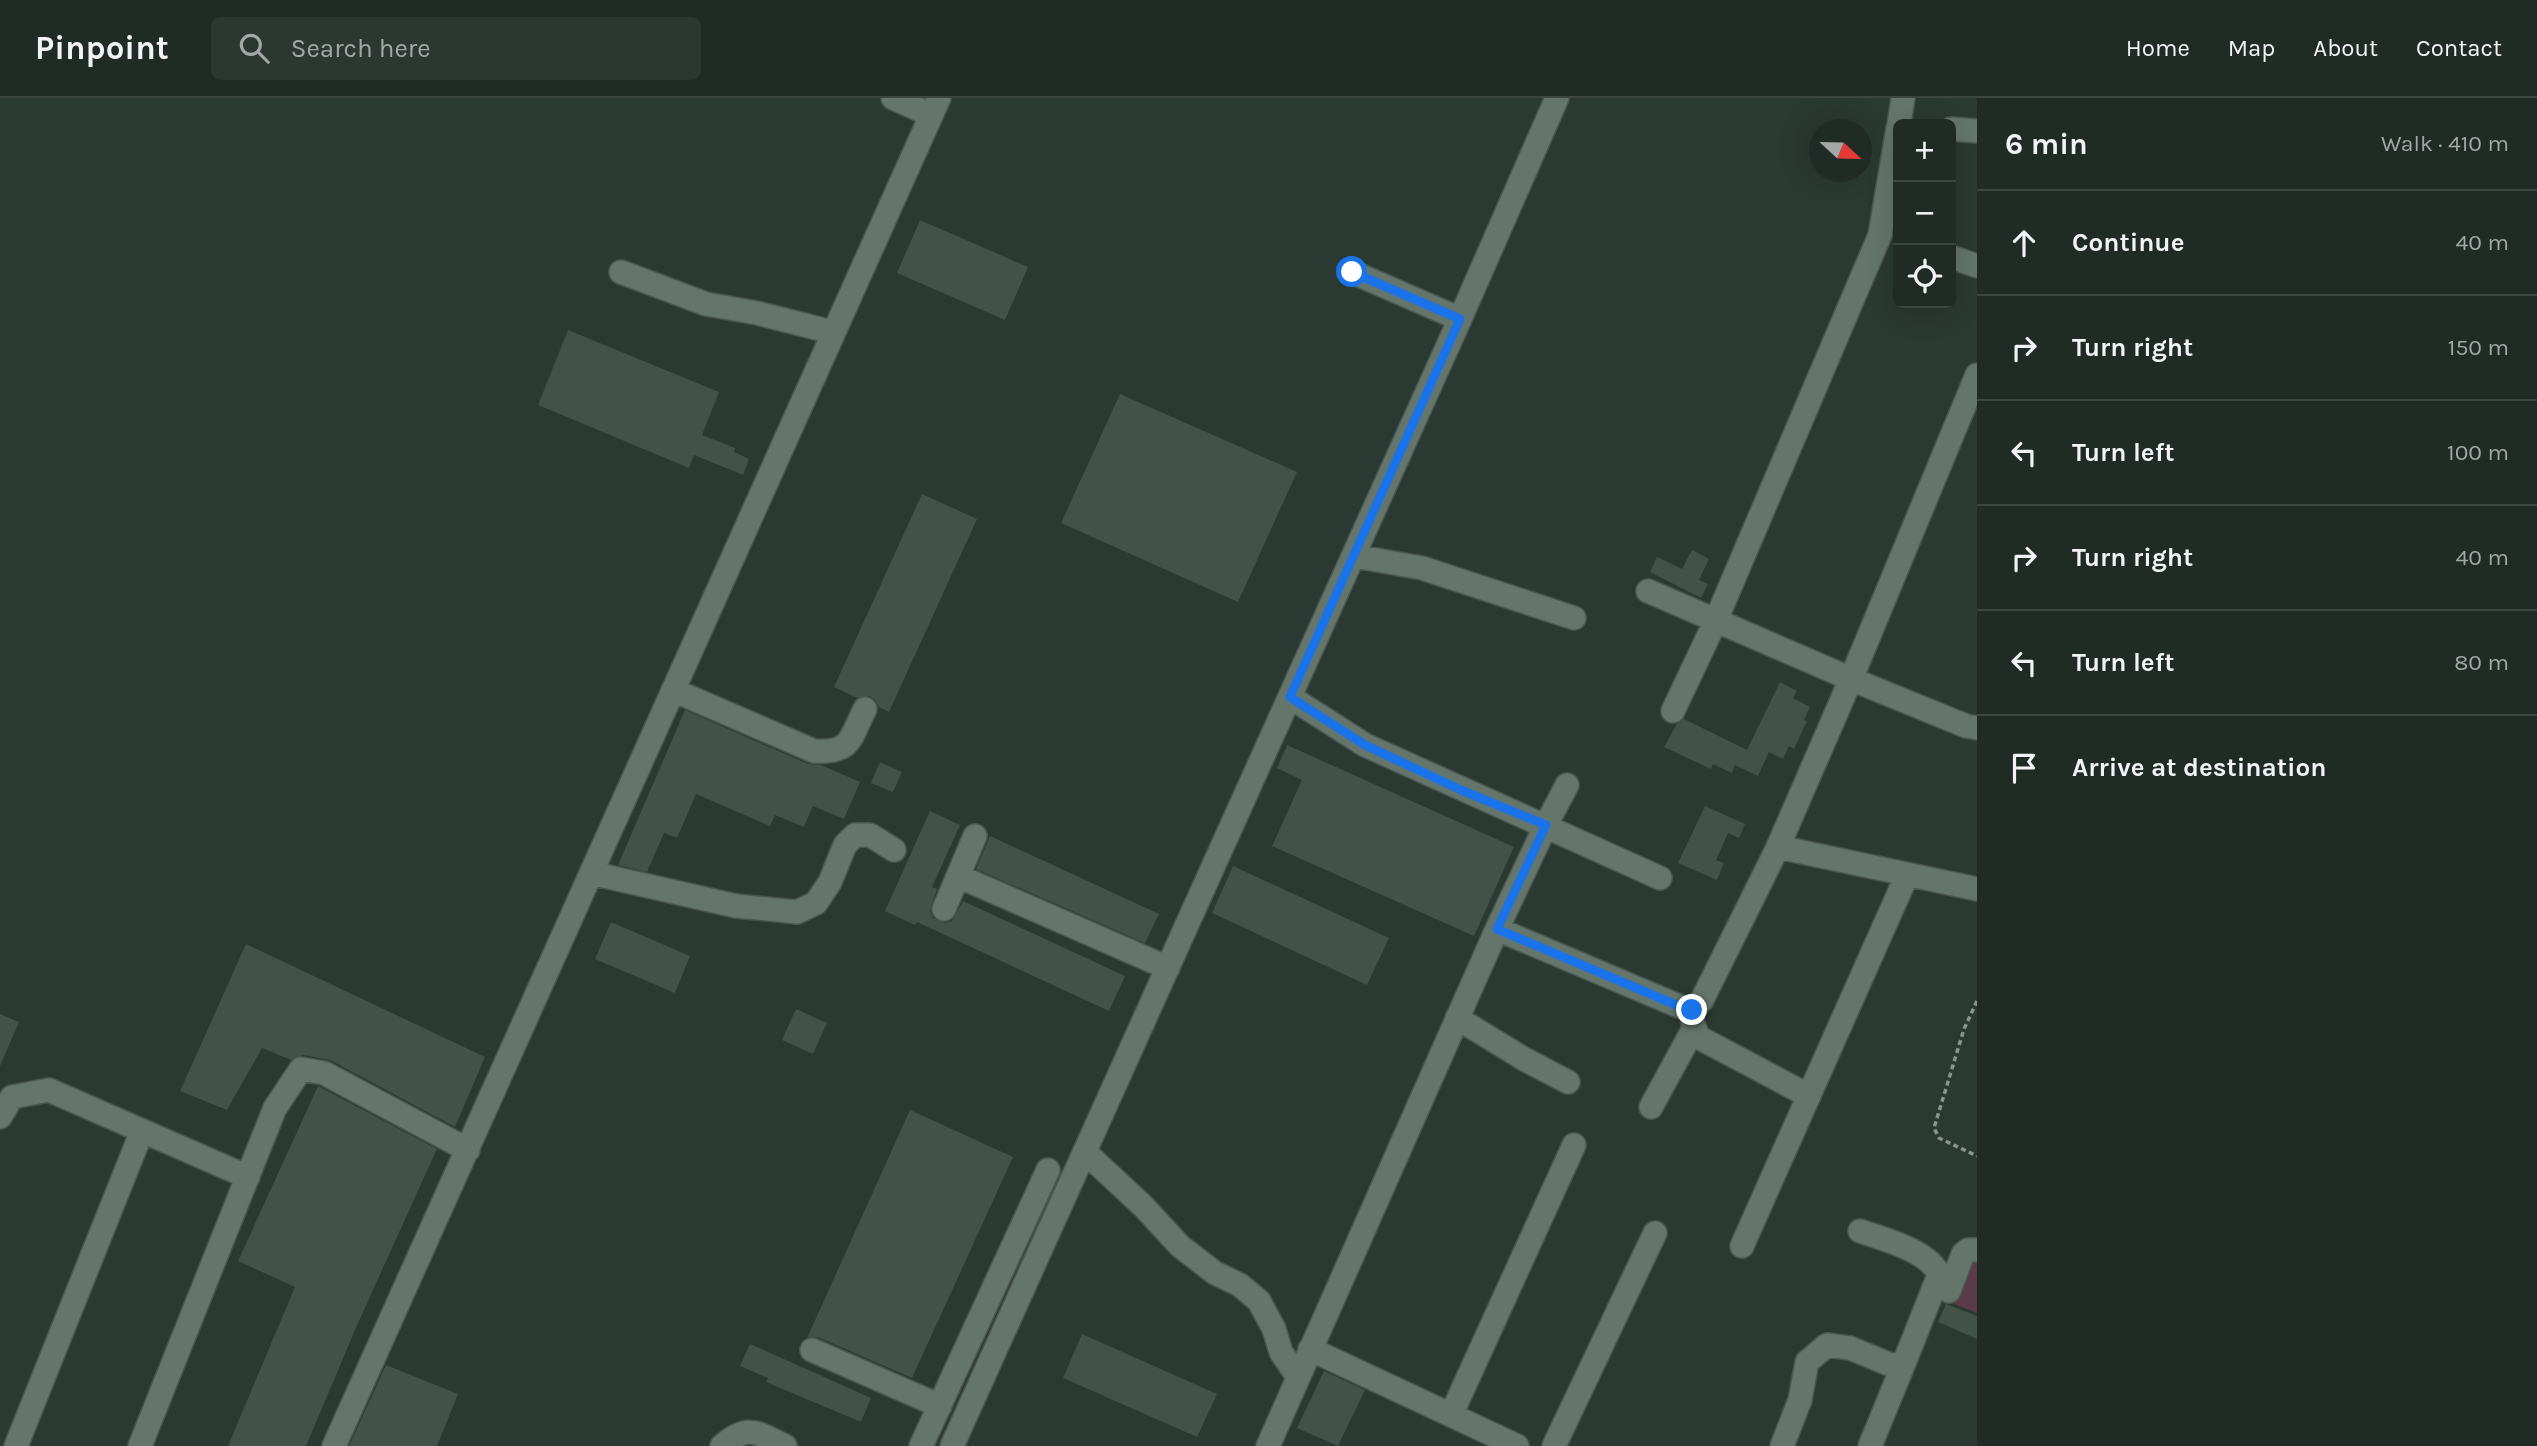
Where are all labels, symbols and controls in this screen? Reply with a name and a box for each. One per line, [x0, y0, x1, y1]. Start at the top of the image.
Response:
search box [211, 17, 701, 80]
text: Pinpoint [35, 29, 169, 67]
icon: search [235, 29, 273, 67]
text: Search here [291, 33, 431, 64]
text: Home [2126, 34, 2190, 62]
text: Map [2228, 34, 2275, 62]
text: About [2313, 34, 2378, 62]
text: Contact [2416, 34, 2502, 62]
north arrow [1809, 119, 1872, 182]
map controls [1893, 119, 1956, 308]
button: + [1893, 119, 1956, 182]
text: 6 min [2005, 126, 2088, 162]
text: Walk · 410 m [2381, 130, 2509, 157]
button: − [1893, 182, 1956, 245]
icon: ahead [2005, 224, 2043, 262]
text: Continue [2072, 227, 2184, 258]
text: 40 m [2456, 229, 2509, 256]
button: locate [1893, 245, 1956, 308]
route start [1336, 256, 1367, 287]
icon: right [2005, 329, 2043, 367]
text: Turn right [2072, 332, 2193, 363]
text: 150 m [2448, 334, 2509, 361]
icon: left [2005, 434, 2043, 472]
text: Turn left [2072, 437, 2174, 468]
text: 100 m [2447, 439, 2509, 466]
icon: right [2005, 539, 2043, 577]
text: Turn right [2072, 542, 2193, 573]
text: 40 m [2456, 544, 2509, 571]
icon: left [2005, 644, 2043, 682]
text: Turn left [2072, 647, 2174, 678]
text: 80 m [2454, 649, 2509, 676]
icon: arrive [2005, 749, 2043, 787]
text: Arrive at destination [2072, 752, 2326, 783]
route end [1676, 994, 1707, 1025]

